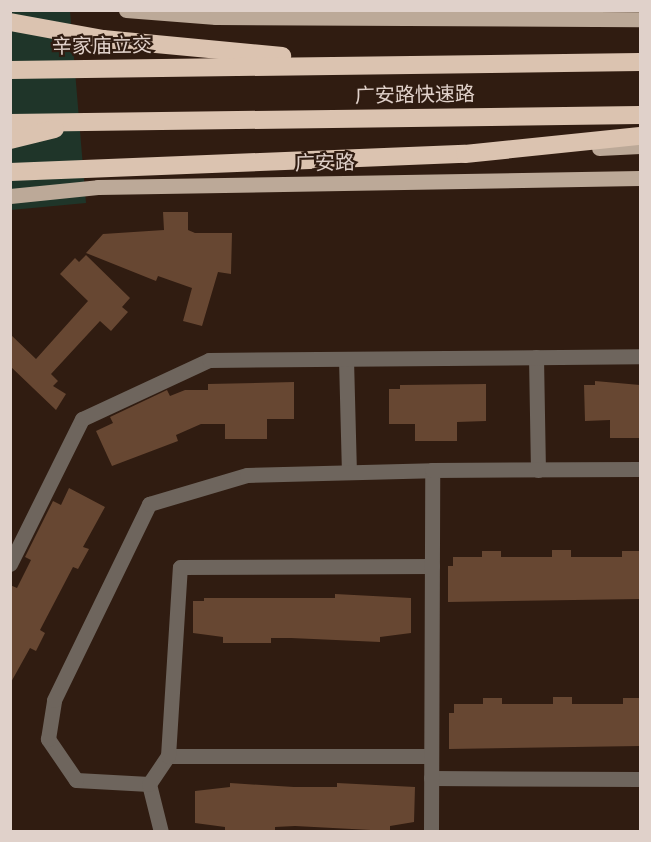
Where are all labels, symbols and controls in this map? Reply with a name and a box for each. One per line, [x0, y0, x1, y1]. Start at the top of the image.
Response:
street label: 辛家庙立交 [52, 33, 152, 59]
street label: 广安路快速路 [355, 82, 475, 108]
street label: 广安路 [295, 150, 355, 176]

